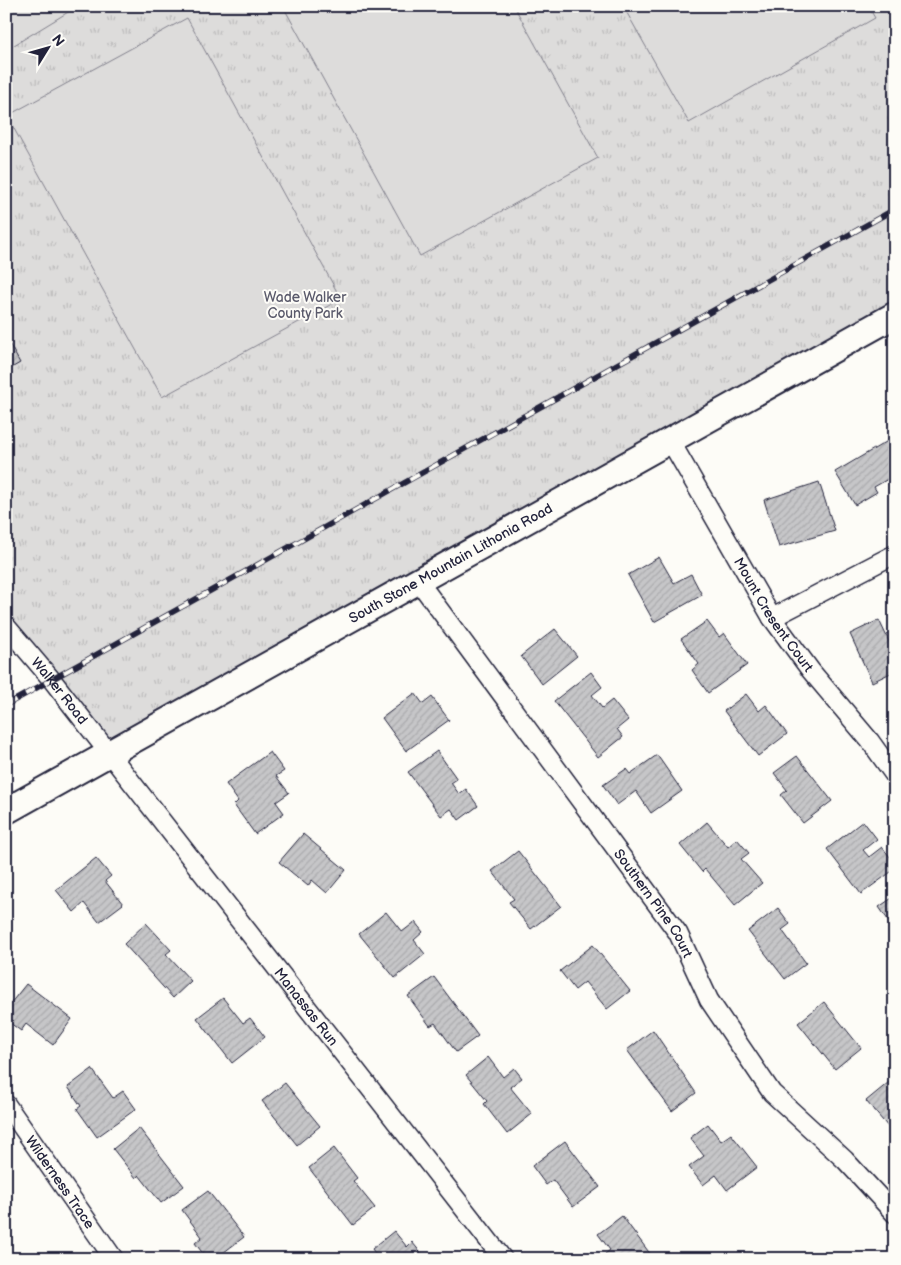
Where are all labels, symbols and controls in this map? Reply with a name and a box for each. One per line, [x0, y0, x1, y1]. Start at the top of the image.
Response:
north arrow [22, 22, 72, 72]
text: N [48, 31, 68, 50]
park label: Wade Walker County Park [264, 289, 347, 322]
street label: South Stone Mountain Lithonia Road [346, 499, 555, 627]
street label: Mount Cresent Court [731, 554, 818, 676]
street label: Walker Road [28, 654, 92, 727]
street label: Southern Pine Court [610, 846, 697, 961]
street label: Manassas Run [271, 964, 342, 1049]
street label: Wilderness Trace [22, 1132, 99, 1232]

